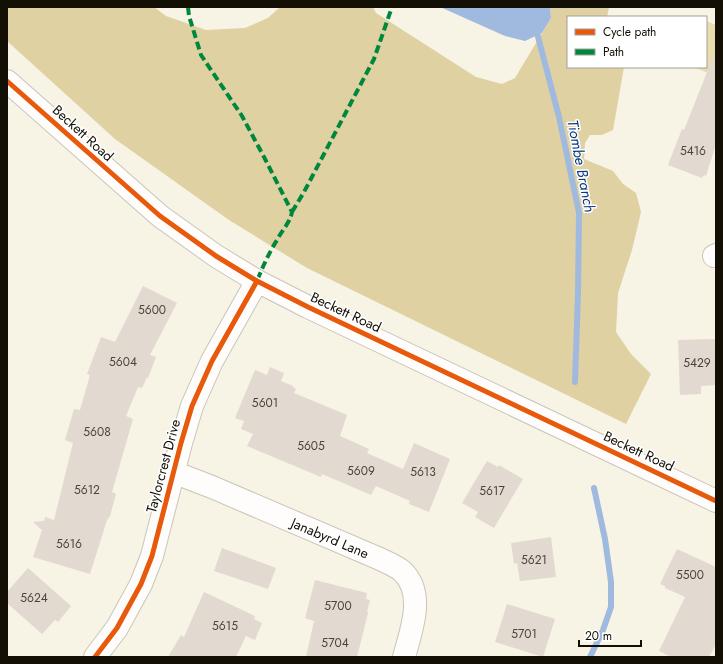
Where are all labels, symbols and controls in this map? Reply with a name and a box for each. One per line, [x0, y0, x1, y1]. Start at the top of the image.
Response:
legend [567, 16, 707, 68]
text: Cycle path [603, 23, 656, 41]
text: Path [603, 43, 624, 61]
street label: Beckett Road [48, 100, 118, 166]
water label: Tiombe Branch [561, 118, 601, 214]
house number: 5416 [680, 142, 706, 160]
street label: Beckett Road [307, 287, 385, 337]
house number: 5600 [138, 301, 166, 319]
house number: 5604 [109, 353, 137, 371]
house number: 5429 [683, 354, 711, 372]
house number: 5601 [252, 394, 278, 412]
street label: Taylorcrest Drive [141, 417, 185, 515]
house number: 5608 [83, 423, 111, 441]
street label: Beckett Road [600, 426, 678, 476]
house number: 5605 [297, 437, 325, 455]
house number: 5609 [347, 462, 375, 480]
house number: 5613 [410, 463, 436, 481]
house number: 5612 [74, 481, 100, 499]
house number: 5617 [479, 482, 505, 500]
street label: Janabyrd Lane [286, 512, 372, 563]
house number: 5616 [56, 535, 82, 553]
house number: 5621 [521, 551, 547, 569]
house number: 5500 [676, 566, 704, 584]
house number: 5624 [20, 589, 48, 607]
house number: 5700 [324, 597, 352, 615]
house number: 5615 [212, 617, 238, 635]
scale bar [579, 622, 641, 648]
house number: 5701 [511, 625, 537, 643]
text: 20 m [585, 627, 612, 645]
house number: 5704 [321, 634, 349, 652]

